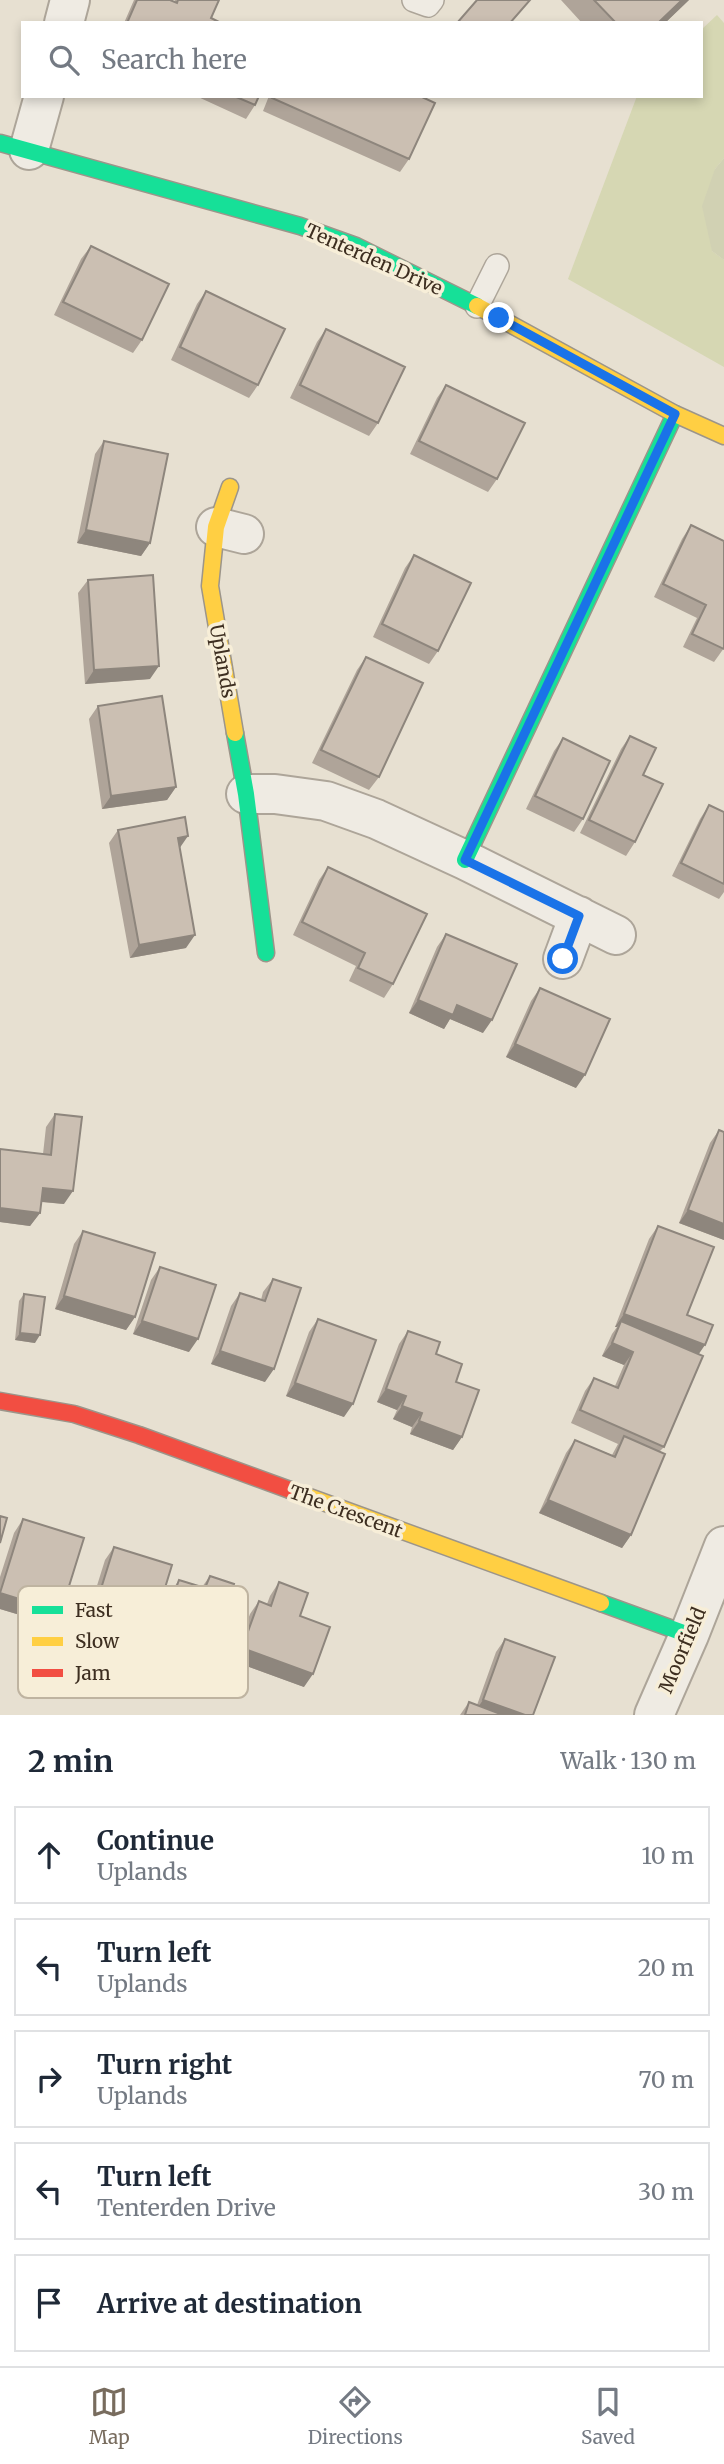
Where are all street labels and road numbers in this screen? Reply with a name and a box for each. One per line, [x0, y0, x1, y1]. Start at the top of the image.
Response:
street label: Tenterden Drive [302, 218, 446, 300]
street label: Uplands [205, 622, 241, 700]
street label: The Crescent [286, 1479, 407, 1543]
street label: Moorfield [653, 1604, 711, 1696]

